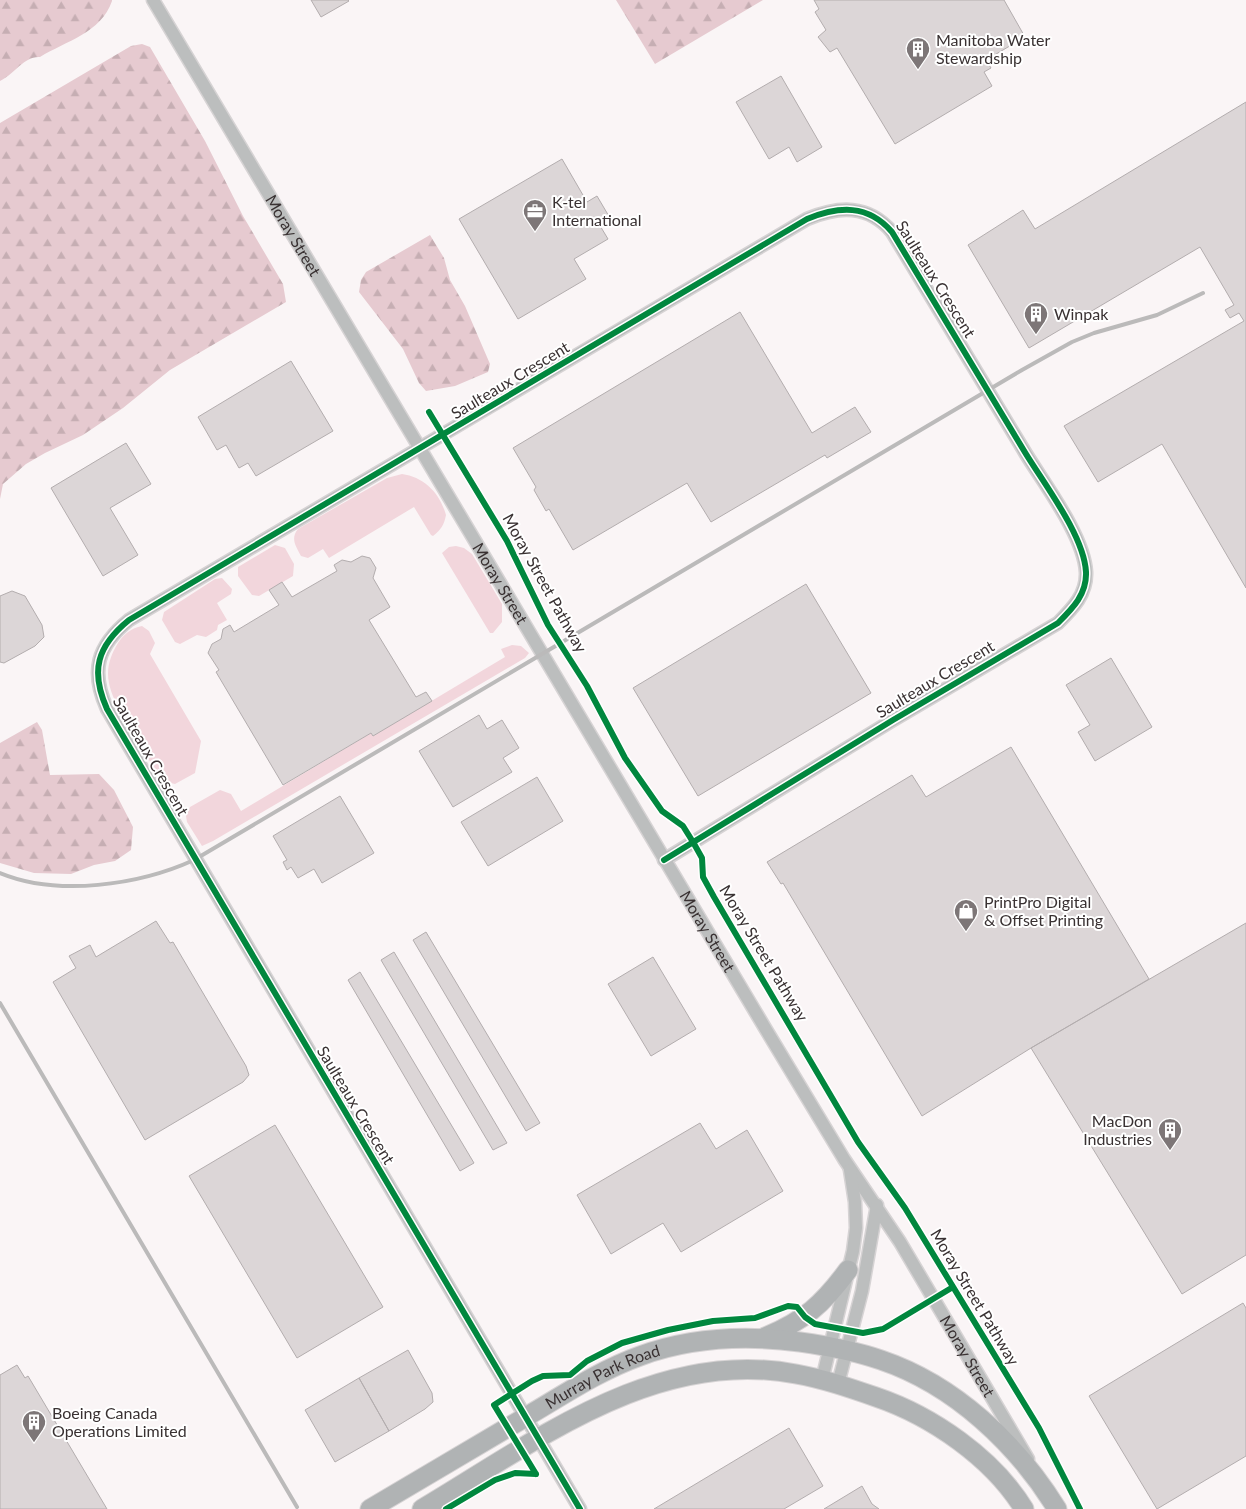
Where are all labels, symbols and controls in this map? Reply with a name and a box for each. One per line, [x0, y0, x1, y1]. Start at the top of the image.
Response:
place label: Manitoba Water Stewardship [936, 30, 1051, 67]
building icon: Manitoba Water Stewardship [905, 36, 931, 70]
street label: Moray Street [262, 191, 325, 279]
place label: K-tel International [552, 192, 642, 229]
office icon: K-tel International [522, 198, 548, 232]
street label: Saulteaux Crescent [893, 217, 980, 341]
building icon: Winpak [1023, 301, 1049, 335]
place label: Winpak [1054, 304, 1109, 323]
street label: Saulteaux Crescent [447, 337, 572, 422]
street label: Moray Street Pathway [499, 510, 591, 656]
street label: Moray Street [469, 540, 533, 628]
street label: Saulteaux Crescent [872, 636, 997, 721]
street label: Saulteaux Crescent [110, 693, 193, 819]
street label: Moray Street Pathway [716, 881, 813, 1025]
street label: Moray Street [676, 887, 740, 975]
place label: PrintPro Digital & Offset Printing [984, 892, 1103, 929]
shop icon: PrintPro Digital & Offset Printing [953, 898, 979, 932]
street label: Saulteaux Crescent [314, 1042, 399, 1167]
place label: MacDon Industries [1083, 1111, 1152, 1148]
building icon: MacDon Industries [1157, 1117, 1183, 1151]
street label: Moray Street Pathway [927, 1225, 1023, 1369]
street label: Moray Street [937, 1312, 1001, 1400]
street label: Murray Park Road [541, 1340, 662, 1412]
place label: Boeing Canada Operations Limited [52, 1403, 187, 1440]
building icon: Boeing Canada Operations Limited [21, 1409, 47, 1443]

